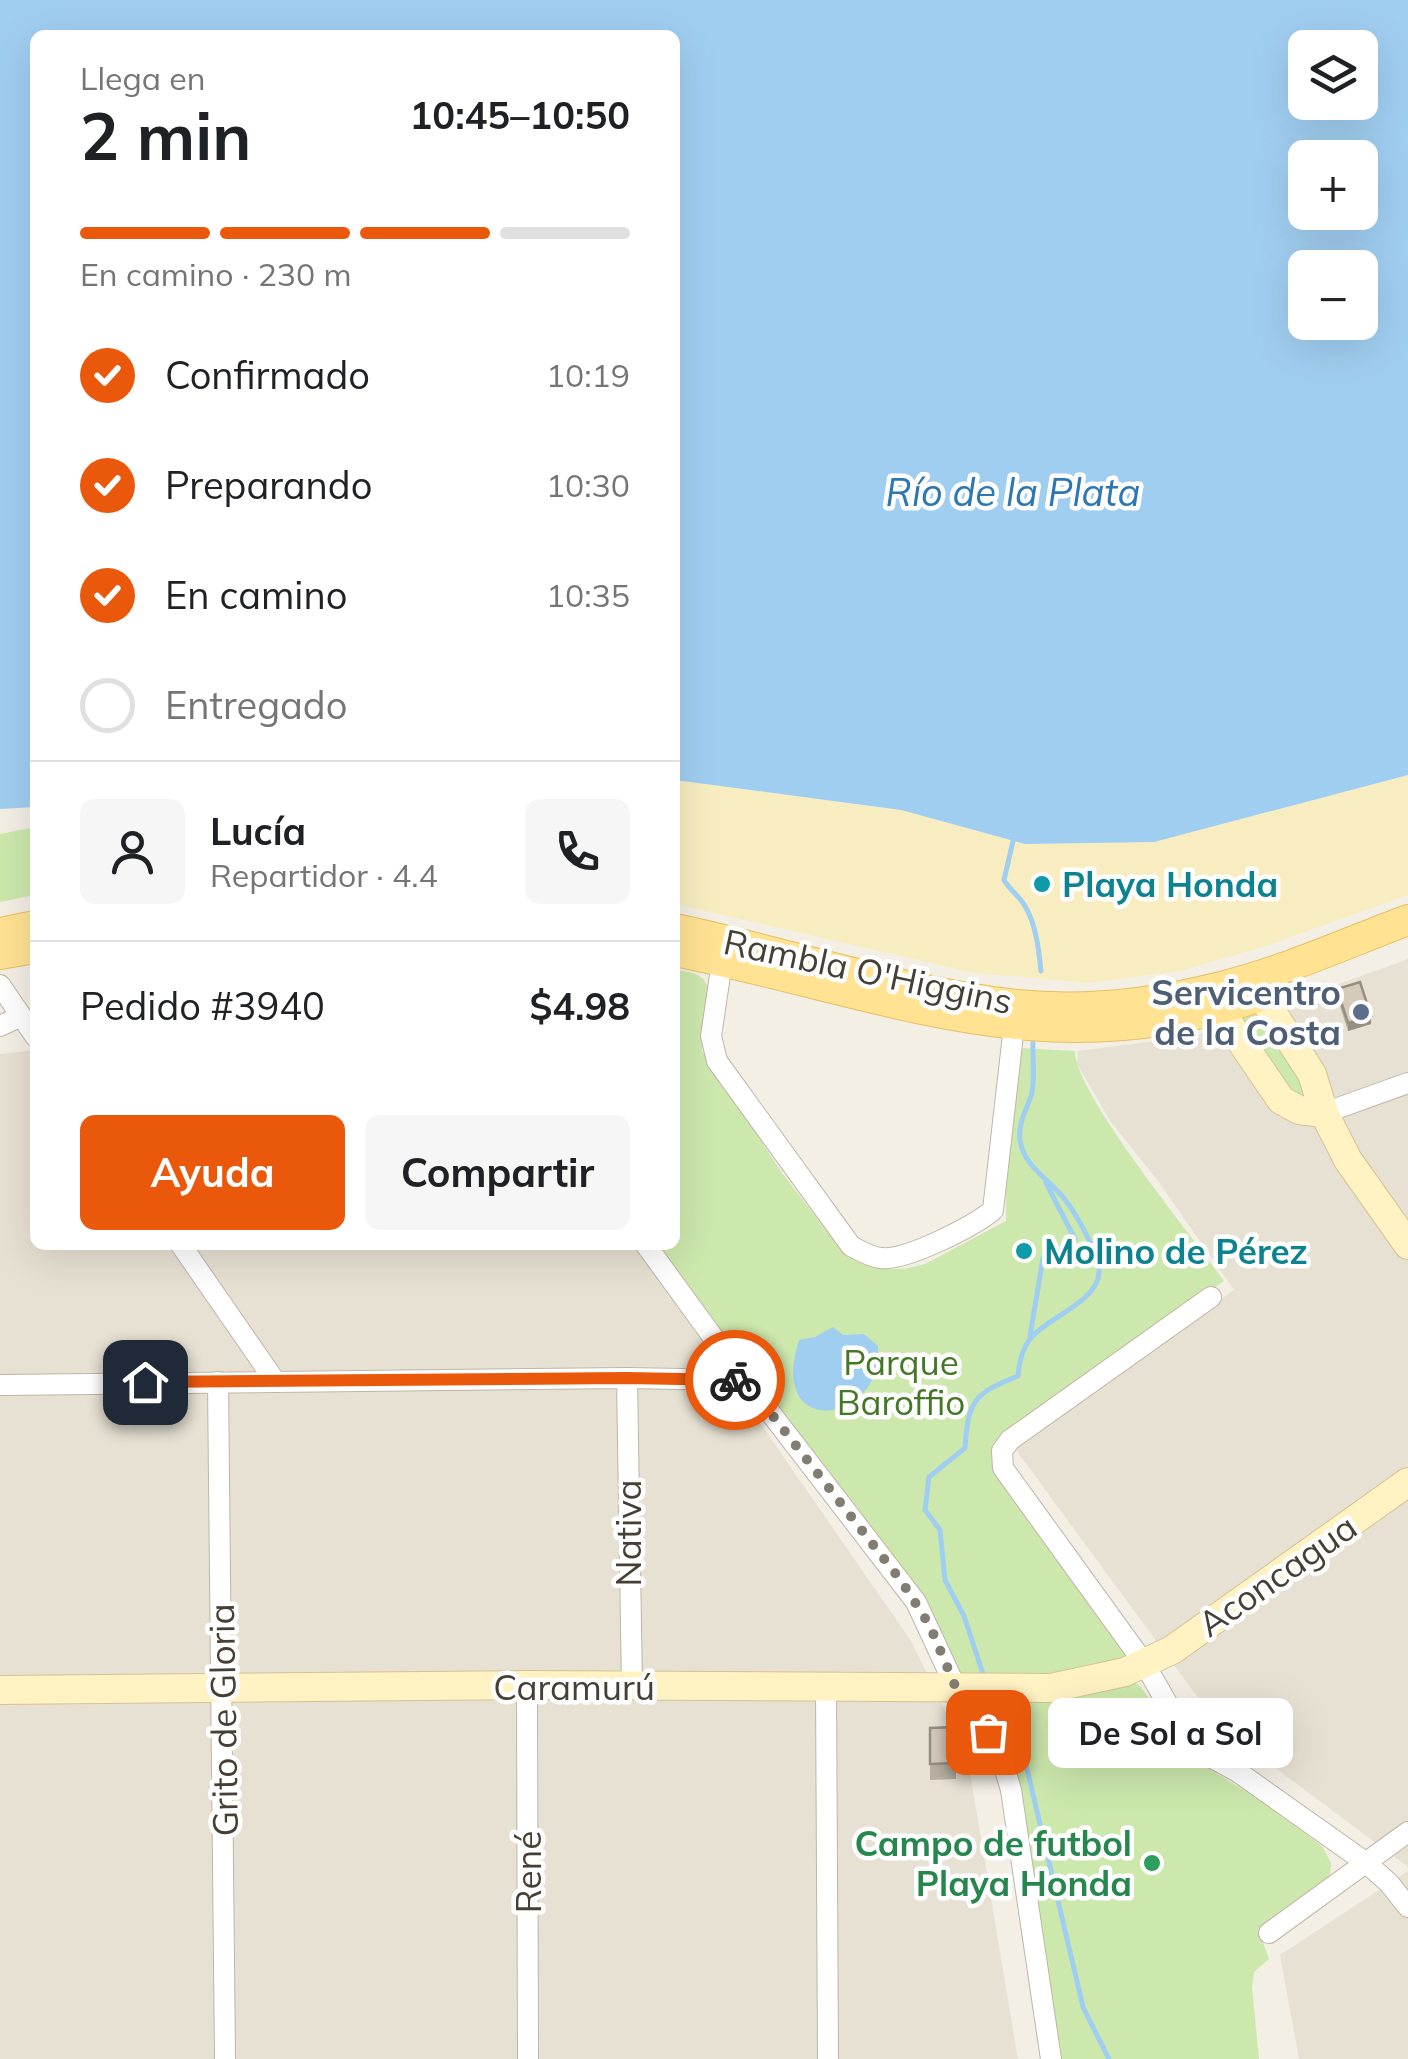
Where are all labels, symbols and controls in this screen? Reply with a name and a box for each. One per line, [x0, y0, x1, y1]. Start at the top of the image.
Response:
map controls [1288, 30, 1378, 340]
button: layers [1288, 30, 1378, 120]
text: Llega en [80, 58, 205, 98]
text: 10:45–10:50 [410, 91, 630, 139]
text: 2 min [80, 95, 251, 176]
button: + [1288, 140, 1378, 230]
button: − [1288, 250, 1378, 340]
text: En camino · 230 m [80, 254, 352, 294]
icon: check [80, 348, 135, 403]
text: Confirmado [165, 351, 370, 399]
text: 10:19 [546, 355, 630, 395]
icon: check [80, 458, 135, 513]
text: Preparando [165, 461, 372, 509]
text: 10:30 [546, 465, 630, 505]
water label: Río de la Plata [886, 468, 1140, 516]
icon: check [80, 568, 135, 623]
text: En camino [165, 571, 347, 619]
text: 10:35 [546, 575, 630, 615]
text: Entregado [165, 681, 347, 729]
button: person [80, 799, 185, 904]
button: phone [525, 799, 630, 904]
text: Lucía [210, 807, 306, 855]
text: Repartidor · 4.4 [210, 855, 438, 895]
place label: Playa Honda [1062, 862, 1278, 906]
marker: Playa Honda [1031, 873, 1053, 895]
street label: Rambla O'Higgins [720, 919, 1016, 1023]
place label: Servicentro de la Costa [1151, 970, 1341, 1054]
text: Pedido #3940 [80, 982, 325, 1030]
text: $4.98 [529, 982, 630, 1030]
marker: Servicentro de la Costa [1350, 1001, 1372, 1023]
button: Ayuda [80, 1115, 345, 1230]
button: Compartir [365, 1115, 630, 1230]
place label: Molino de Pérez [1044, 1229, 1308, 1273]
marker: Molino de Pérez [1013, 1240, 1035, 1262]
courier [685, 1330, 785, 1430]
pin [103, 1340, 188, 1425]
park label: Parque Baroffio [837, 1340, 965, 1424]
icon: bike [708, 1353, 763, 1408]
icon: home [118, 1355, 173, 1410]
street label: Nativa [606, 1480, 650, 1586]
street label: Aconcagua [1189, 1504, 1365, 1646]
street label: Grito de Gloria [199, 1603, 247, 1837]
street label: Caramurú [493, 1665, 655, 1709]
pin [946, 1690, 1031, 1775]
callout: De Sol a Sol [1048, 1697, 1293, 1767]
icon: bag [961, 1705, 1016, 1760]
text: De Sol a Sol [1079, 1713, 1262, 1753]
place label: Campo de futbol Playa Honda [854, 1821, 1132, 1905]
street label: René [506, 1831, 550, 1913]
marker: Campo de futbol Playa Honda [1141, 1852, 1163, 1874]

